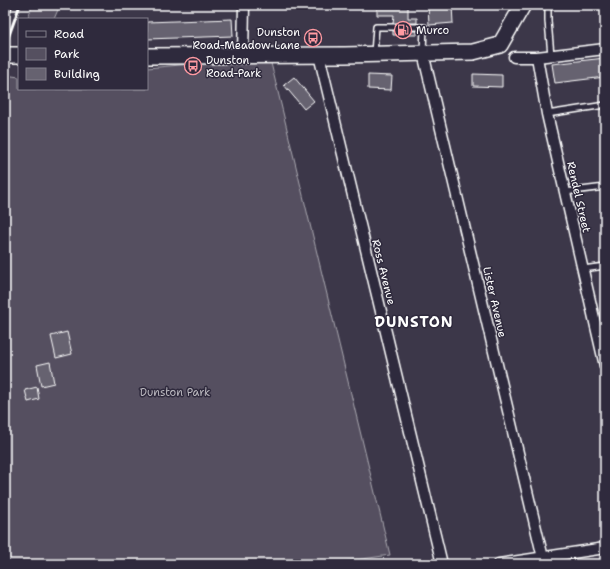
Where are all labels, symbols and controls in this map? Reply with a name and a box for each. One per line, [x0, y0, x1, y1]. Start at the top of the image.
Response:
legend [18, 18, 148, 90]
fuel station icon: Murco [393, 20, 413, 40]
place label: Murco [416, 23, 450, 38]
place label: Dunston Road-Meadow Lane [193, 25, 300, 53]
text: Road [54, 26, 85, 42]
bus stop icon: Dunston Road-Meadow Lane [303, 28, 323, 48]
text: Park [54, 46, 80, 62]
place label: Dunston Road-Park [206, 53, 261, 81]
bus stop icon: Dunston Road-Park [183, 56, 203, 76]
text: Building [54, 66, 100, 82]
street label: Rendel Street [563, 160, 594, 234]
street label: Ross Avenue [368, 238, 399, 306]
street label: Lister Avenue [479, 265, 510, 339]
district label: DUNSTON [374, 312, 454, 332]
park label: Dunston Park [140, 385, 210, 400]

